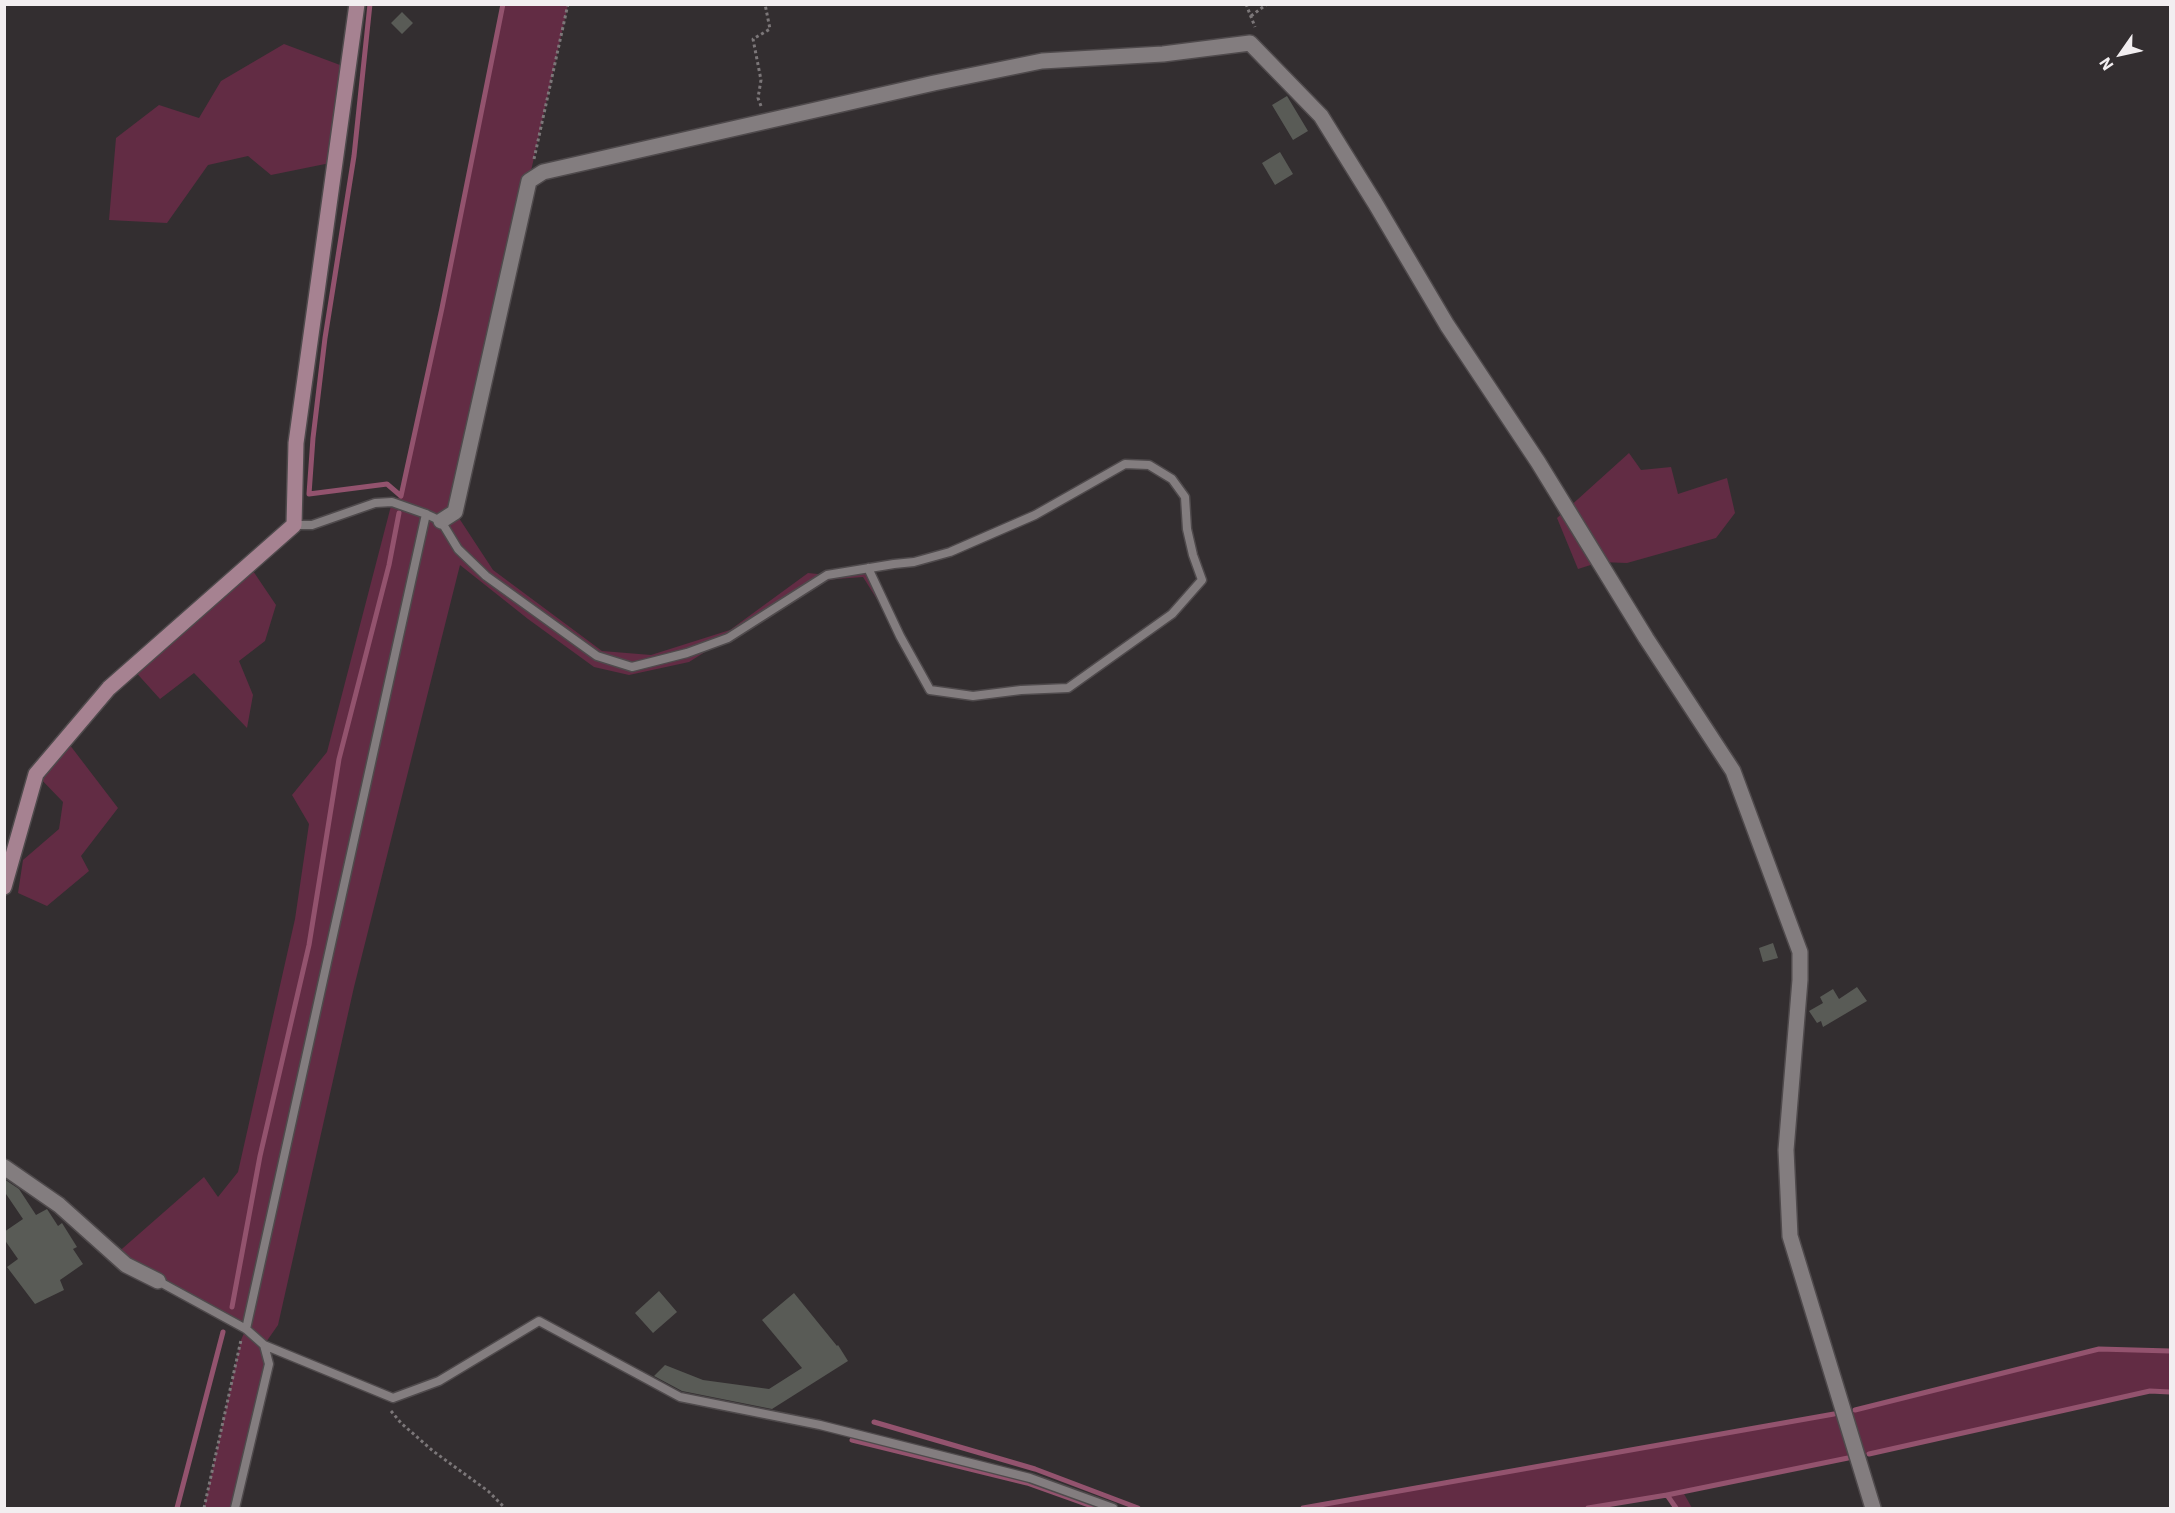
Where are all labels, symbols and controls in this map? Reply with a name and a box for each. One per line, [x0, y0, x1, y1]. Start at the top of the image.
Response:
north arrow [2091, 24, 2151, 84]
text: N [2095, 54, 2118, 74]

